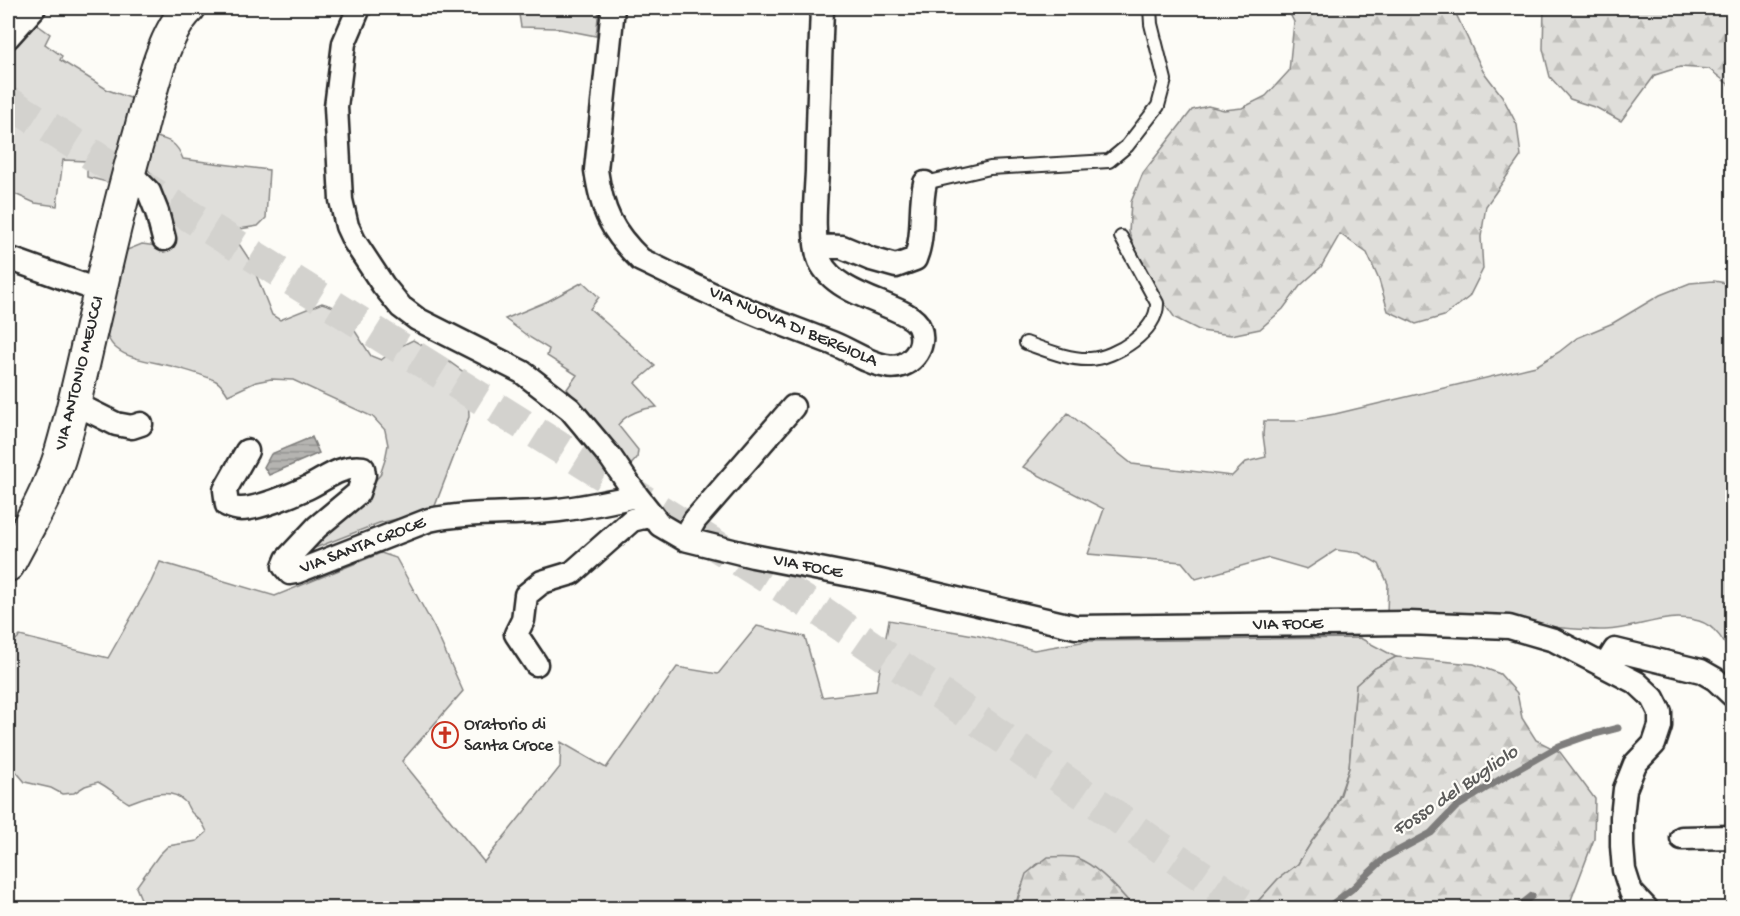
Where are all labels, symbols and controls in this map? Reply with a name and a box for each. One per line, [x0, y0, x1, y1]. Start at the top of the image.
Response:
street label: VIA NUOVA DI BERGIOLA [705, 282, 882, 373]
street label: VIA ANTONIO MEUCCI [50, 294, 109, 453]
street label: VIA SANTA CROCE [296, 512, 429, 580]
street label: VIA FOCE [771, 550, 845, 584]
street label: VIA FOCE [1252, 614, 1324, 636]
place label: Oratorio di Santa Croce [464, 715, 554, 757]
church icon: Oratorio di Santa Croce [430, 720, 460, 750]
water label: Fosso del Bugliolo [1389, 741, 1525, 843]

